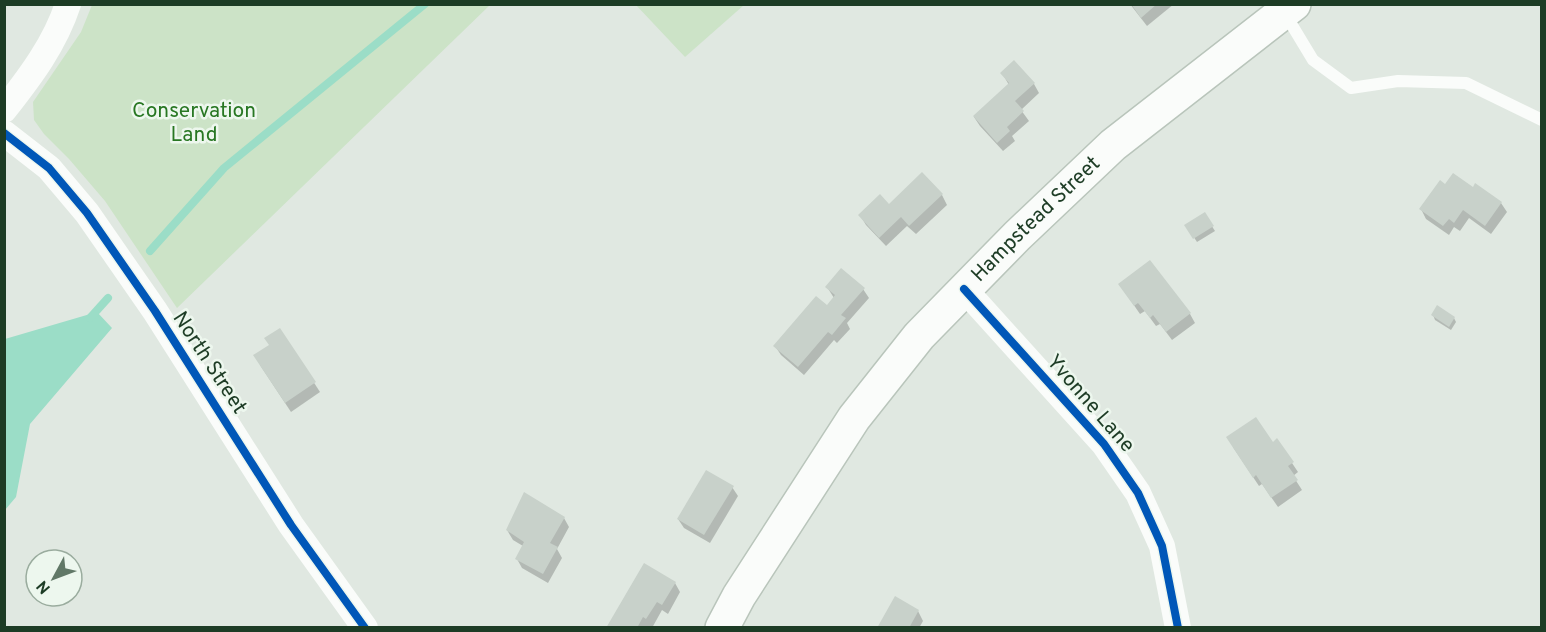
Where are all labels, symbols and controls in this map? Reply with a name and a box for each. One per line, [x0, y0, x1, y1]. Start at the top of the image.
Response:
park label: Conservation Land [132, 98, 256, 149]
street label: Hampstead Street [966, 150, 1106, 288]
street label: North Street [166, 307, 252, 419]
street label: Yvonne Lane [1040, 349, 1140, 459]
north arrow [24, 548, 84, 608]
text: N [33, 576, 56, 597]

